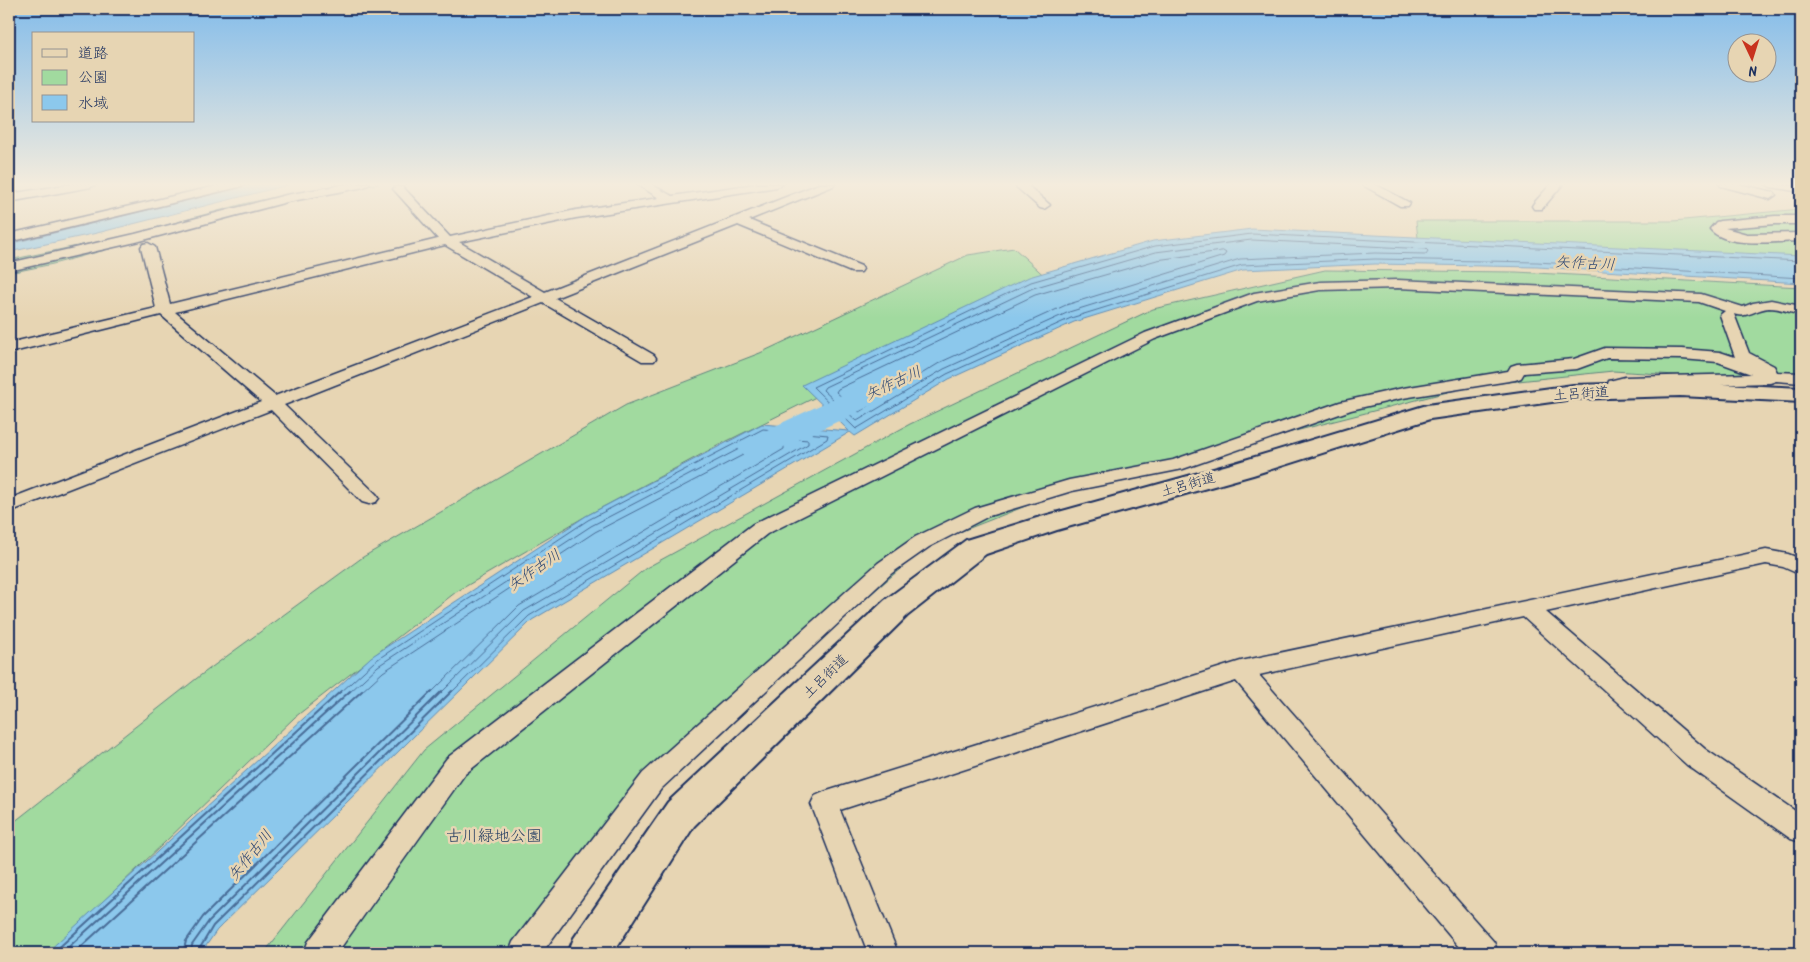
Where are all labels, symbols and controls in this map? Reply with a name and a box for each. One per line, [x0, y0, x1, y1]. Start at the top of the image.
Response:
legend [32, 32, 195, 122]
north arrow [1728, 32, 1778, 82]
text: 道路 [78, 42, 108, 66]
text: N [1748, 59, 1758, 81]
text: 公園 [78, 66, 108, 90]
text: 水域 [78, 92, 108, 116]
water label: 矢作古川 [1554, 250, 1616, 278]
water label: 矢作古川 [861, 360, 926, 407]
street label: 土呂街道 [1552, 381, 1610, 407]
street label: 土呂街道 [1158, 467, 1218, 503]
water label: 矢作古川 [503, 544, 566, 598]
street label: 土呂街道 [798, 649, 853, 704]
park label: 古川緑地公園 [446, 824, 542, 849]
water label: 矢作古川 [223, 825, 279, 887]

